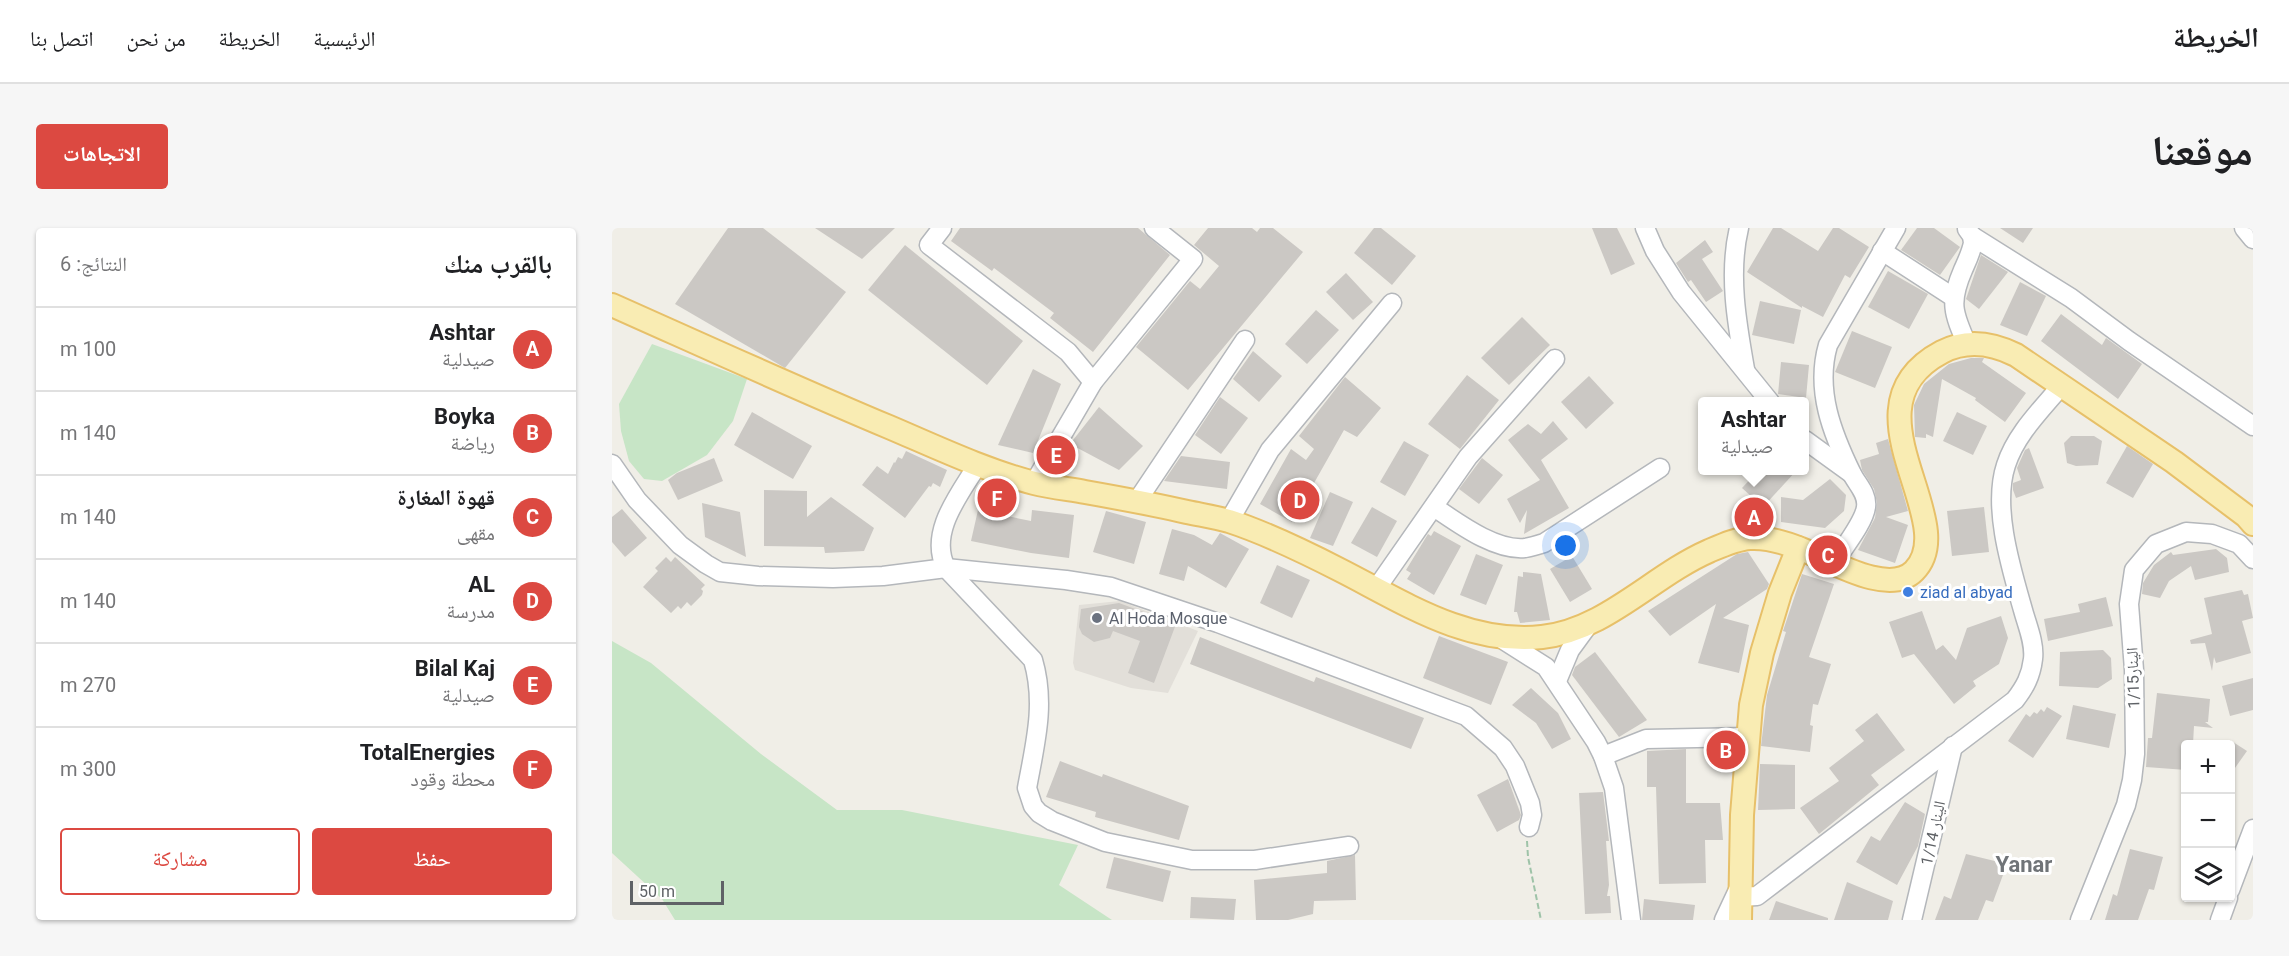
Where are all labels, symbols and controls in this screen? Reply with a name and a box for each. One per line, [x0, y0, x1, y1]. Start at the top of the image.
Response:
text: الخريطة [2173, 21, 2259, 54]
text: اتصل بنا [30, 27, 93, 51]
text: من نحن [126, 27, 186, 51]
text: الخريطة [219, 27, 280, 51]
text: الرئيسية [313, 27, 376, 51]
button: الاتجاهات [36, 124, 168, 189]
text: موقعنا [2152, 126, 2253, 175]
text: بالقرب منك [444, 249, 552, 279]
text: النتائج: 6 [60, 252, 127, 276]
text: Ashtar [429, 320, 495, 345]
text: 100 m [60, 337, 116, 361]
text: A [526, 337, 539, 361]
text: صيدلية [442, 347, 495, 371]
popup [1698, 397, 1809, 475]
text: Boyka [434, 404, 495, 429]
text: Ashtar [1721, 407, 1786, 432]
text: 140 m [60, 421, 116, 445]
text: B [526, 421, 539, 445]
text: رياضة [451, 431, 495, 455]
pin: E [1036, 432, 1076, 478]
text: صيدلية [1721, 434, 1774, 458]
pin: F [978, 476, 1016, 520]
pin: D [1280, 478, 1320, 522]
text: قهوة المغارة [397, 485, 495, 510]
pin: A [1734, 494, 1774, 540]
text: 140 m [60, 505, 116, 529]
text: C [526, 505, 539, 529]
text: مقهى [457, 521, 495, 545]
your location [1551, 531, 1580, 560]
pin: C [1808, 532, 1848, 578]
text: AL [468, 572, 495, 597]
place label: ziad al abyad [1920, 583, 2013, 602]
marker: ziad al abyad [1901, 585, 1915, 599]
text: 140 m [60, 589, 116, 613]
text: D [526, 589, 539, 613]
text: مدرسة [446, 599, 495, 623]
place label: Al Hoda Mosque [1109, 609, 1227, 628]
marker: Al Hoda Mosque [1090, 611, 1104, 625]
street label: الينار1/15 [2122, 647, 2144, 709]
text: Bilal Kaj [415, 656, 495, 681]
text: 270 m [60, 673, 116, 697]
text: E [527, 673, 538, 697]
text: صيدلية [442, 683, 495, 707]
pin: B [1706, 728, 1746, 772]
text: TotalEnergies [360, 740, 495, 765]
map controls [2181, 740, 2235, 902]
button: + [2181, 740, 2235, 794]
text: 300 m [60, 757, 116, 781]
text: F [527, 757, 538, 781]
text: محطة وقود [411, 767, 495, 791]
button: − [2181, 794, 2235, 848]
street label: الينار 1/14 [1917, 799, 1949, 867]
button: مشاركة [60, 828, 300, 895]
button: حفظ [312, 828, 552, 895]
button: layers [2181, 848, 2235, 902]
district label: Yanar [1996, 852, 2052, 877]
scale bar [630, 878, 724, 906]
text: 50 m [639, 882, 675, 901]

